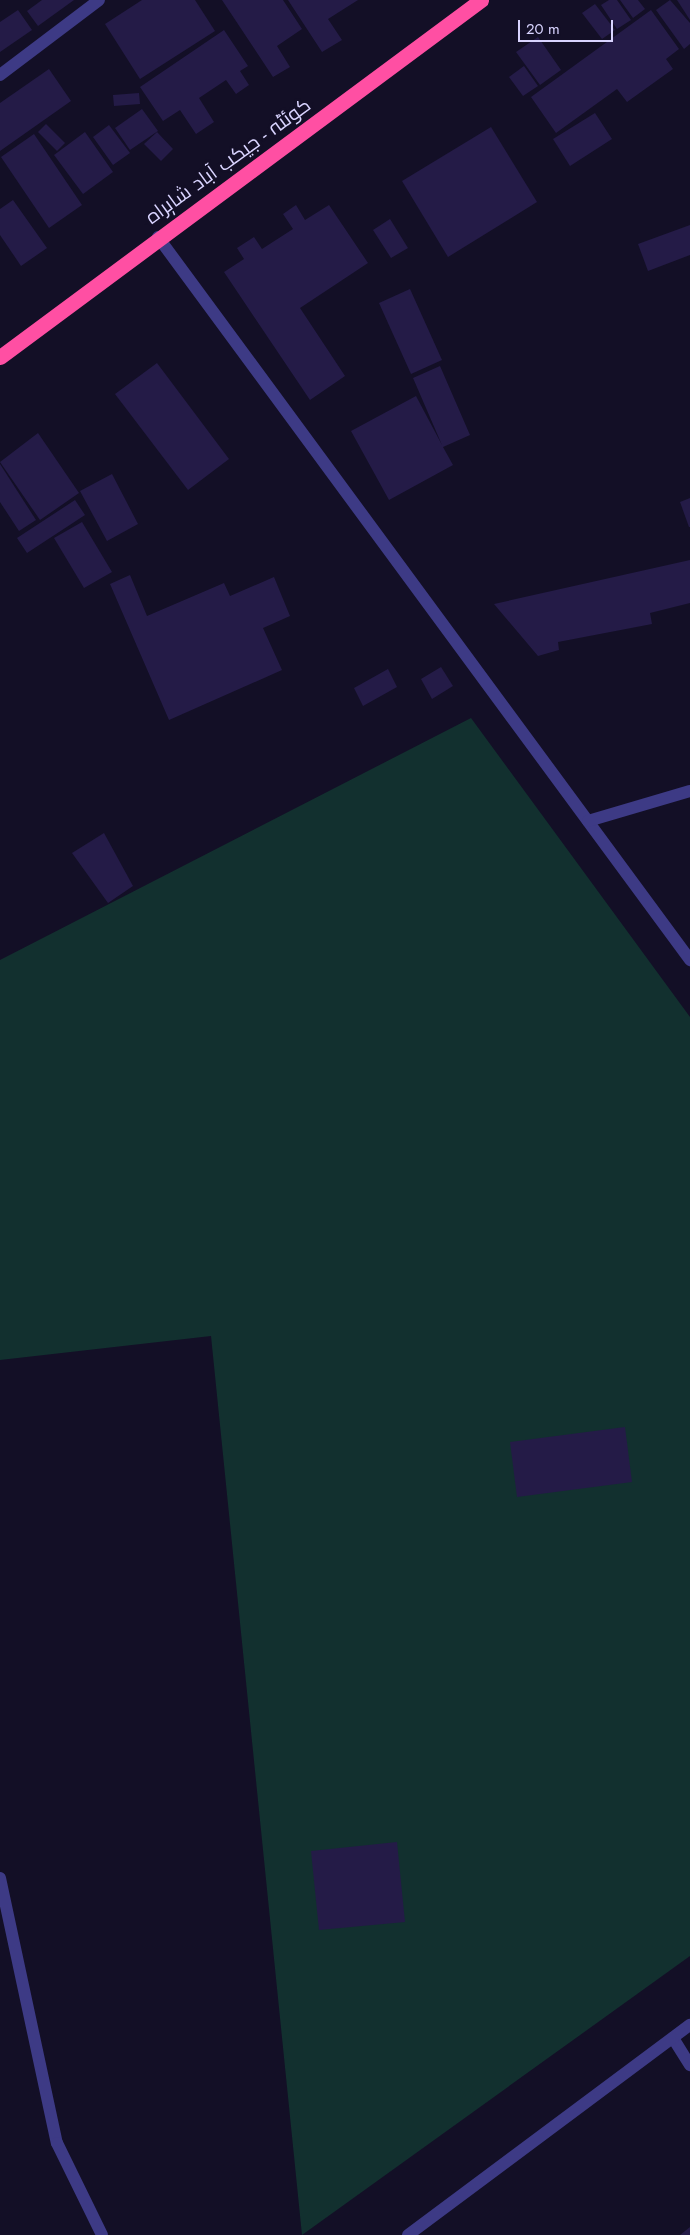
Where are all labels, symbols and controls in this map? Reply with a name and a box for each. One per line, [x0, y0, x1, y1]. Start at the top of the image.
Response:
scale bar [520, 10, 615, 42]
text: 20 m [526, 18, 560, 40]
street label: کوئٹہ - جیکب آباد شاہراہ [141, 93, 315, 229]

